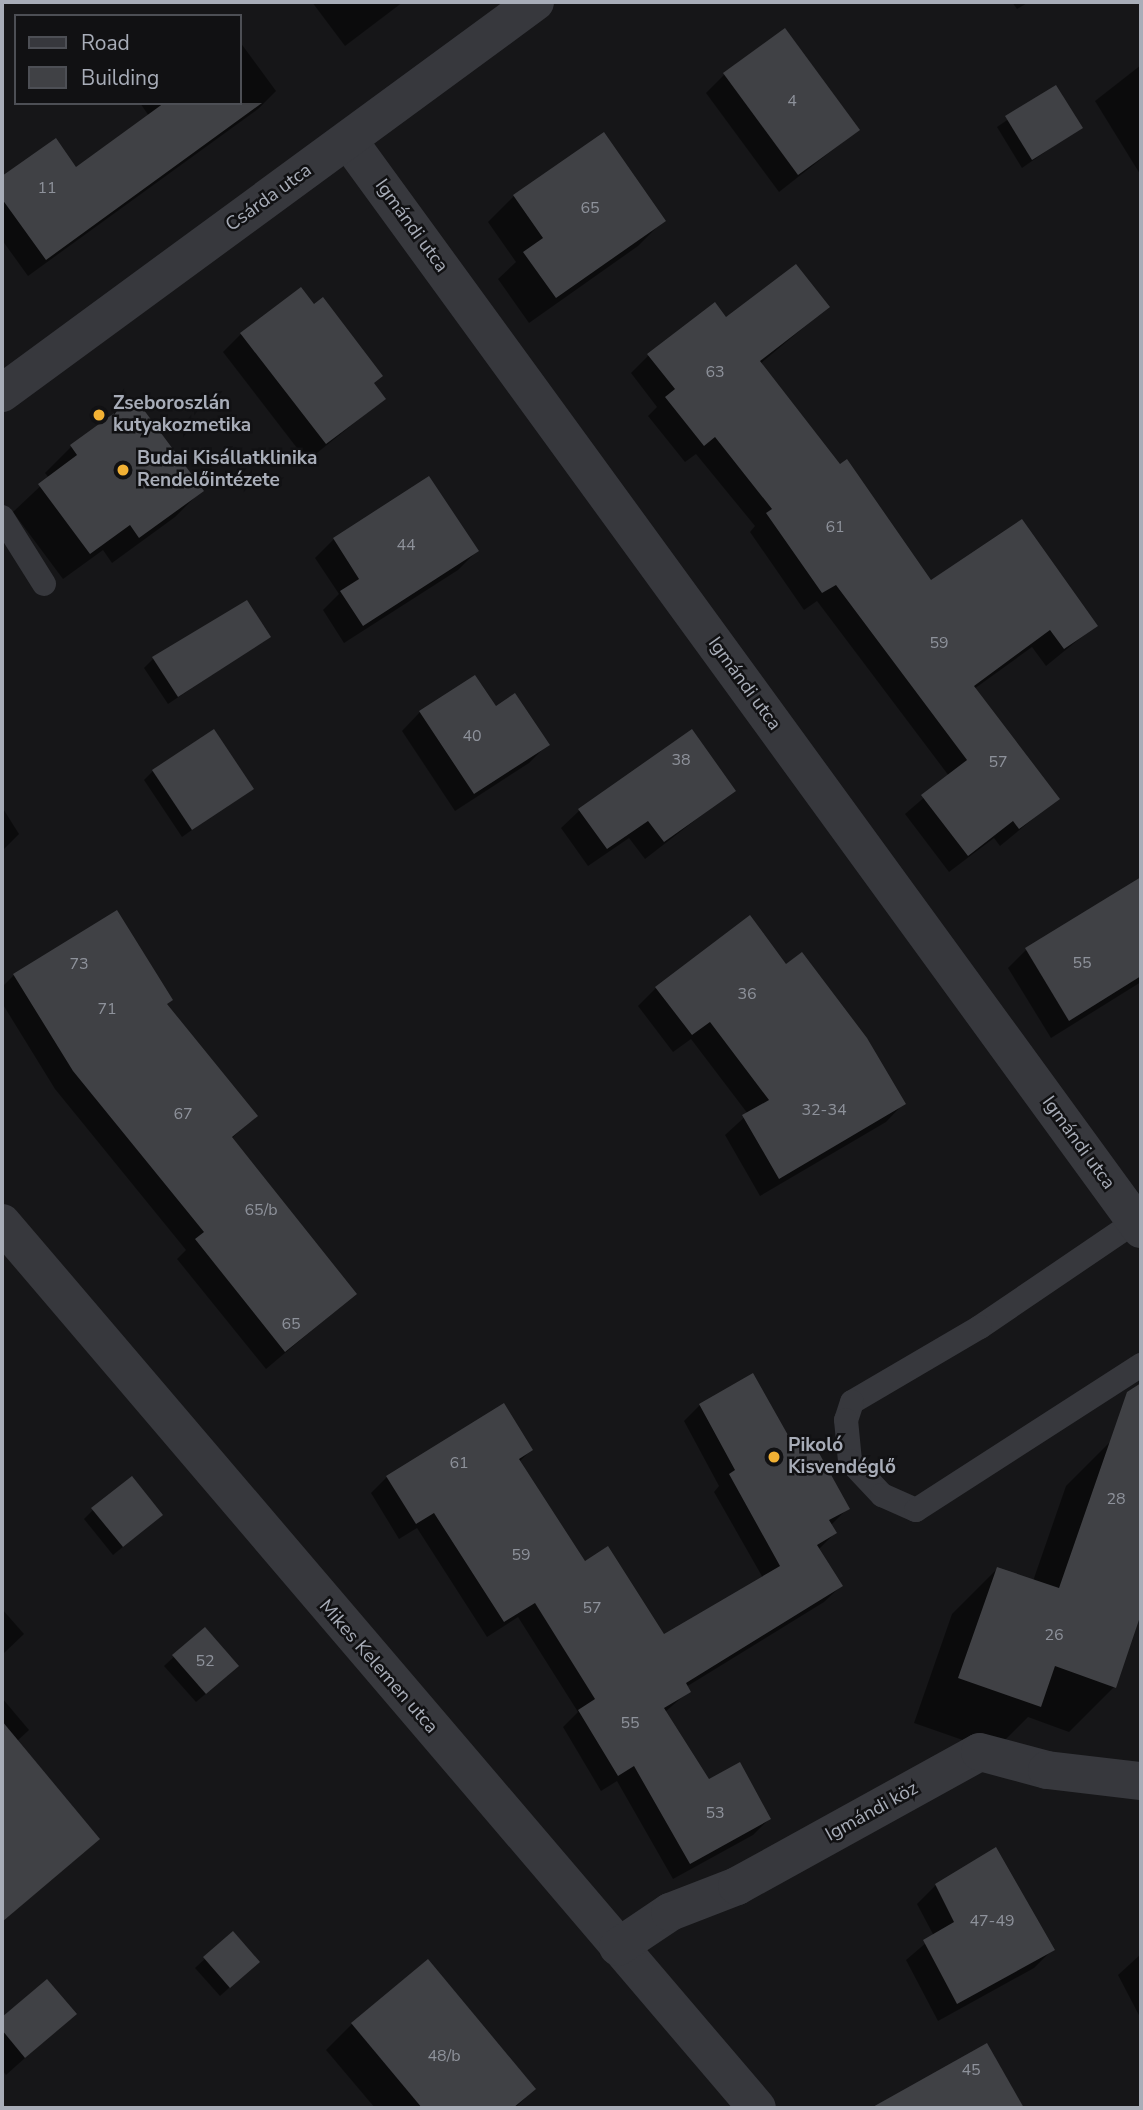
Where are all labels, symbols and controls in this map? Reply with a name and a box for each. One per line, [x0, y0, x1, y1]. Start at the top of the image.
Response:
legend [14, 14, 242, 105]
text: Road [81, 29, 130, 57]
text: Building [81, 64, 159, 92]
house number: 4 [787, 91, 797, 111]
street label: Csárda utca [222, 159, 316, 237]
street label: Igmándi utca [370, 175, 452, 277]
house number: 11 [37, 178, 57, 198]
house number: 65 [580, 198, 600, 218]
house number: 63 [705, 362, 725, 382]
place label: Zseboroszlán kutyakozmetika [113, 393, 251, 437]
marker: Zseboroszlán kutyakozmetika [91, 407, 107, 423]
place label: Budai Kisállatklinika Rendelőintézete [137, 448, 317, 492]
marker: Budai Kisállatklinika Rendelőintézete [115, 462, 131, 478]
house number: 61 [825, 517, 845, 537]
house number: 44 [396, 535, 416, 555]
street label: Igmándi utca [703, 633, 785, 735]
house number: 59 [929, 633, 949, 653]
house number: 40 [462, 726, 482, 746]
house number: 38 [671, 750, 691, 770]
house number: 57 [988, 752, 1008, 772]
house number: 55 [1072, 953, 1092, 973]
house number: 73 [69, 954, 89, 974]
house number: 36 [737, 984, 757, 1004]
house number: 71 [97, 999, 117, 1019]
street label: Igmándi utca [1037, 1092, 1119, 1194]
house number: 32-34 [801, 1100, 847, 1120]
house number: 67 [173, 1104, 193, 1124]
house number: 65/b [244, 1200, 278, 1220]
house number: 65 [281, 1314, 301, 1334]
place label: Pikoló Kisvendéglő [788, 1435, 896, 1479]
marker: Pikoló Kisvendéglő [766, 1449, 782, 1465]
house number: 61 [449, 1453, 469, 1473]
house number: 28 [1106, 1489, 1126, 1509]
house number: 59 [511, 1545, 531, 1565]
street label: Mikes Kelemen utca [314, 1596, 442, 1738]
house number: 57 [582, 1598, 602, 1618]
house number: 26 [1044, 1625, 1064, 1645]
house number: 52 [195, 1651, 215, 1671]
house number: 55 [620, 1713, 640, 1733]
street label: Igmándi köz [822, 1777, 922, 1847]
house number: 53 [705, 1803, 725, 1823]
house number: 47-49 [969, 1911, 1015, 1931]
house number: 48/b [427, 2046, 461, 2066]
house number: 45 [961, 2060, 981, 2080]

